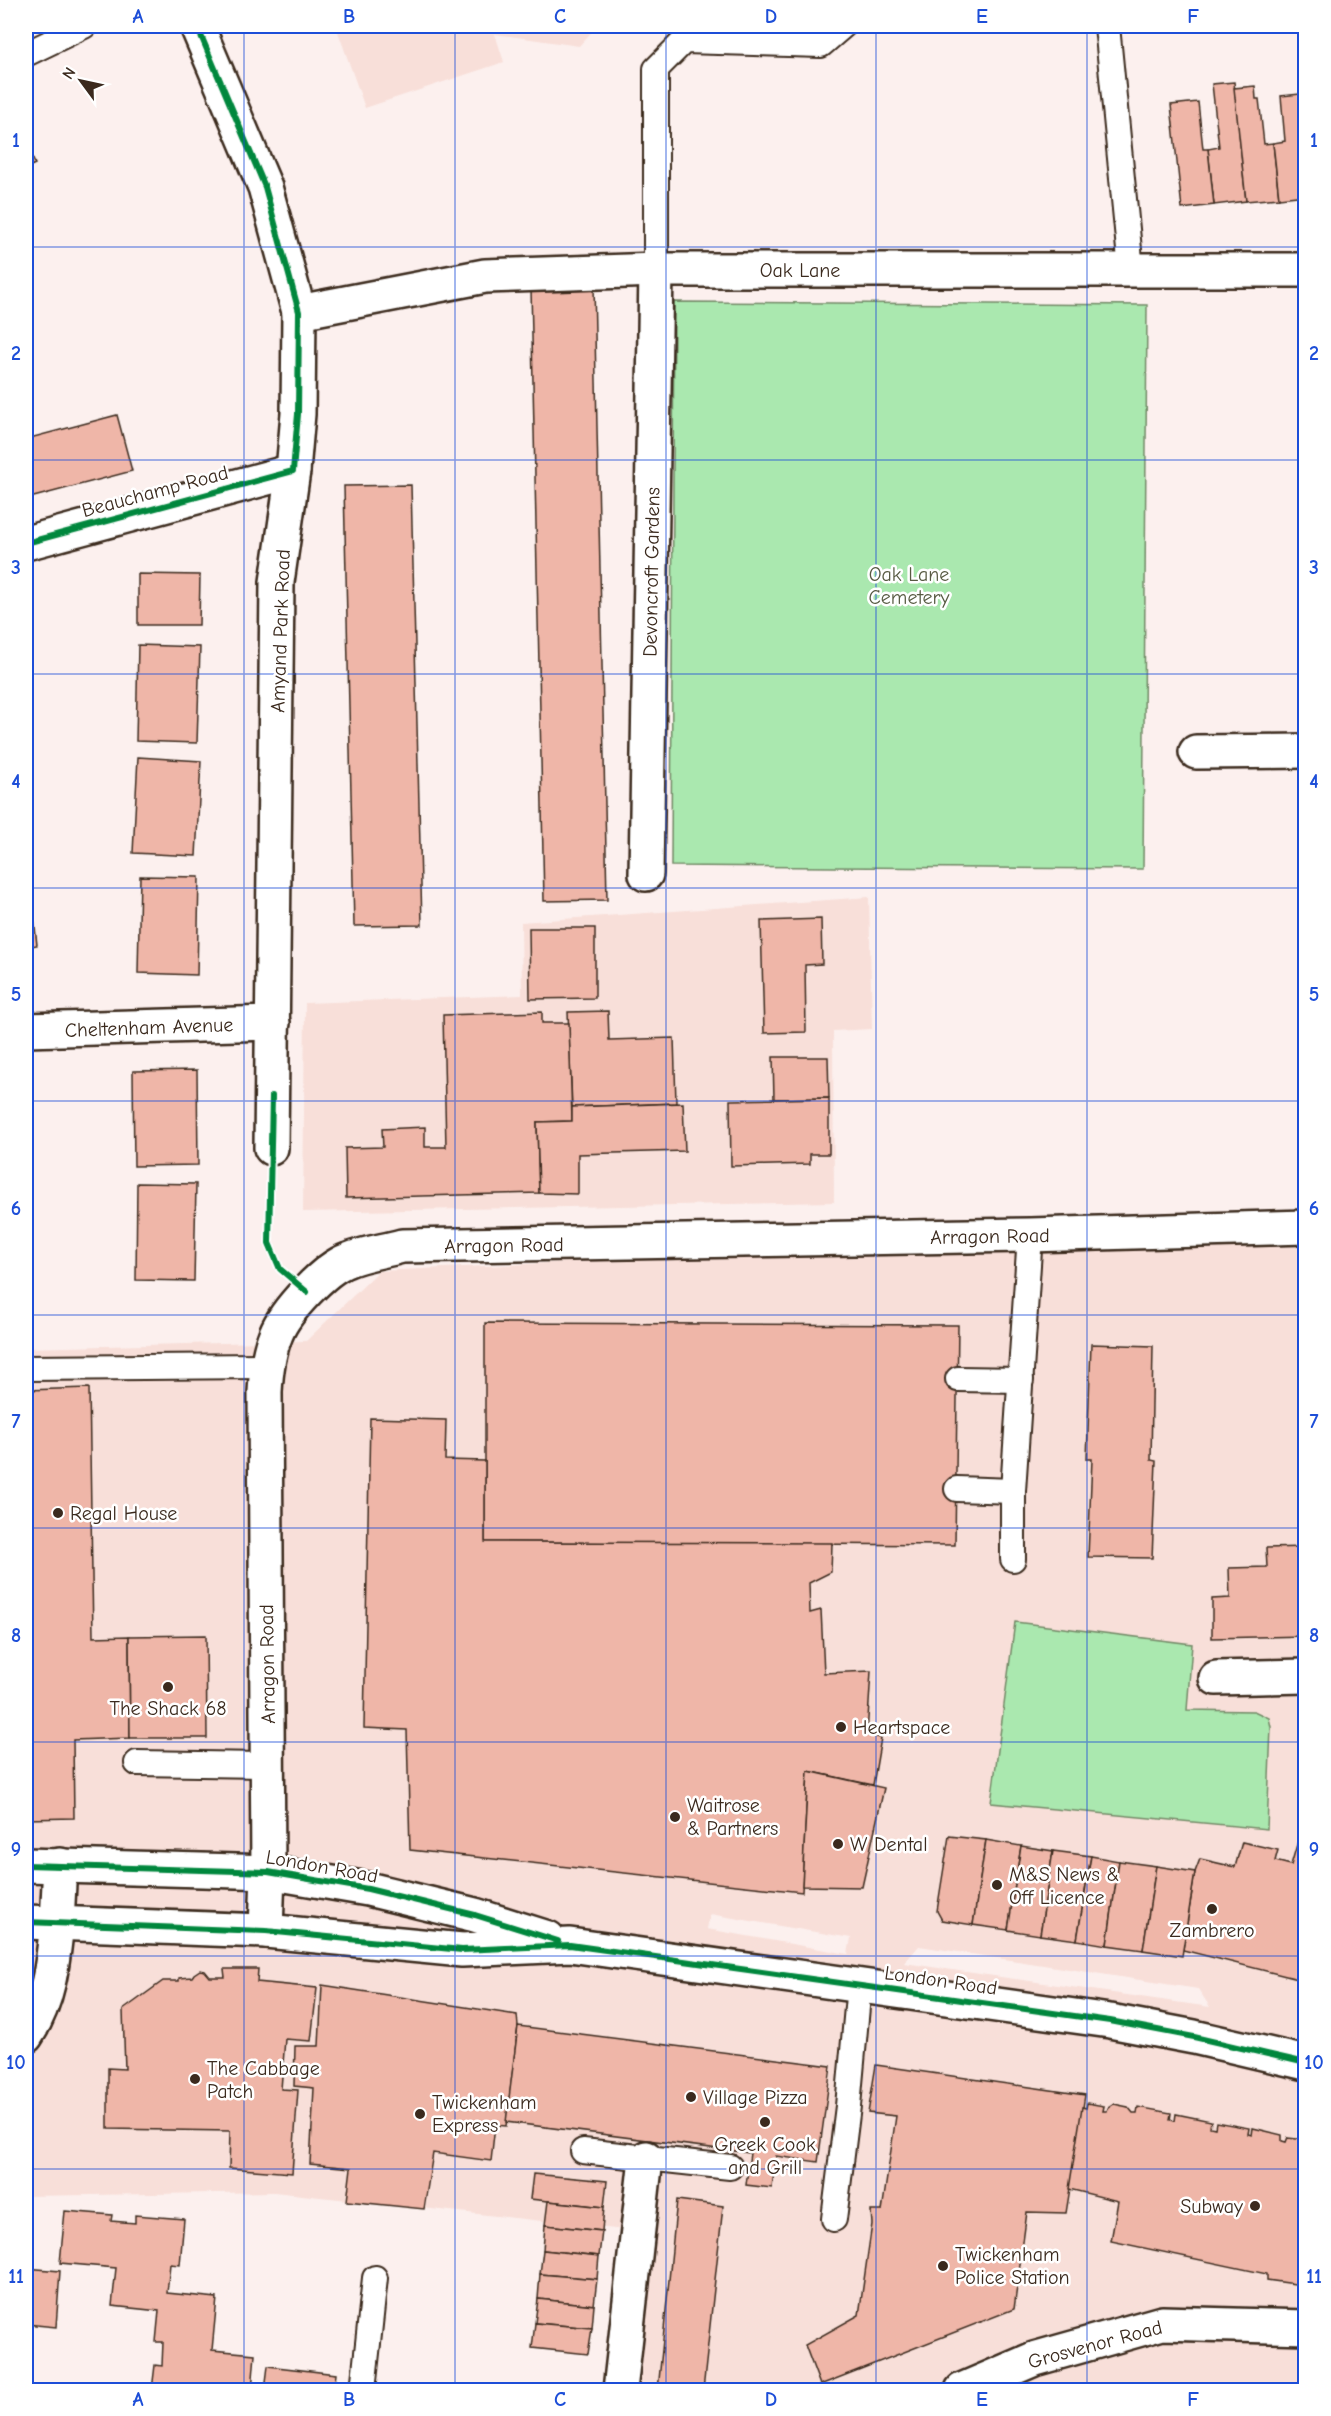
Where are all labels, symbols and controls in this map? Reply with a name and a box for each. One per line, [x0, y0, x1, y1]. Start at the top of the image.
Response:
text: A [132, 5, 144, 28]
text: B [343, 5, 355, 28]
text: C [554, 5, 566, 28]
text: D [765, 5, 777, 28]
text: E [976, 5, 988, 28]
text: F [1187, 5, 1199, 28]
north arrow [51, 51, 111, 111]
text: N [59, 64, 80, 83]
text: 1 [12, 129, 20, 152]
text: 1 [1310, 129, 1318, 152]
street label: Oak Lane [760, 259, 840, 282]
text: 2 [11, 342, 21, 365]
text: 2 [1309, 342, 1319, 365]
street label: Beauchamp Road [79, 461, 231, 522]
street label: Devoncroft Gardens [639, 487, 664, 657]
street label: Amyand Park Road [266, 549, 295, 713]
text: 3 [11, 556, 21, 579]
text: 3 [1309, 556, 1319, 579]
park label: Oak Lane Cemetery [869, 563, 950, 609]
text: 4 [11, 770, 21, 793]
text: 4 [1309, 770, 1319, 793]
text: 5 [11, 983, 21, 1006]
text: 5 [1309, 983, 1319, 1006]
street label: Cheltenham Avenue [64, 1013, 234, 1042]
text: 6 [11, 1197, 21, 1220]
text: 6 [1309, 1197, 1319, 1220]
street label: Arragon Road [930, 1224, 1050, 1249]
street label: Arragon Road [444, 1233, 564, 1258]
text: 7 [12, 1410, 21, 1433]
text: 7 [1310, 1410, 1319, 1433]
place label: Regal House [70, 1502, 177, 1525]
marker: Regal House [51, 1506, 65, 1520]
street label: Arragon Road [255, 1604, 280, 1724]
text: 8 [11, 1624, 21, 1647]
text: 8 [1309, 1624, 1319, 1647]
marker: The Shack 68 [161, 1680, 175, 1694]
place label: The Shack 68 [109, 1697, 227, 1720]
place label: Heartspace [853, 1716, 950, 1739]
marker: Heartspace [834, 1720, 848, 1734]
place label: Waitrose & Partners [687, 1794, 778, 1840]
marker: Waitrose & Partners [668, 1810, 682, 1824]
place label: W Dental [850, 1833, 928, 1856]
marker: W Dental [831, 1837, 845, 1851]
text: 9 [11, 1838, 21, 1861]
text: 9 [1309, 1838, 1319, 1861]
street label: London Road [264, 1845, 380, 1888]
place label: M&S News & Off Licence [1009, 1863, 1119, 1909]
marker: M&S News & Off Licence [990, 1878, 1004, 1892]
marker: Zambrero [1205, 1902, 1219, 1916]
place label: Zambrero [1170, 1919, 1254, 1942]
street label: London Road [883, 1961, 999, 2000]
text: 10 [6, 2051, 26, 2074]
text: 10 [1304, 2051, 1324, 2074]
place label: The Cabbage Patch [207, 2057, 320, 2103]
marker: The Cabbage Patch [188, 2072, 202, 2086]
place label: Village Pizza [703, 2086, 808, 2109]
marker: Village Pizza [684, 2090, 698, 2104]
place label: Twickenham Express [432, 2091, 537, 2137]
marker: Twickenham Express [413, 2107, 427, 2121]
marker: Greek Cook and Grill [758, 2115, 772, 2129]
place label: Greek Cook and Grill [714, 2133, 816, 2179]
place label: Subway [1180, 2195, 1243, 2218]
marker: Subway [1248, 2199, 1262, 2213]
place label: Twickenham Police Station [955, 2243, 1070, 2289]
marker: Twickenham Police Station [936, 2259, 950, 2273]
text: 11 [8, 2265, 24, 2288]
text: 11 [1306, 2265, 1322, 2288]
street label: Grosvenor Road [1025, 2316, 1165, 2373]
text: A [132, 2388, 144, 2411]
text: B [343, 2388, 355, 2411]
text: C [554, 2388, 566, 2411]
text: D [765, 2388, 777, 2411]
text: E [976, 2388, 988, 2411]
text: F [1187, 2388, 1199, 2411]

